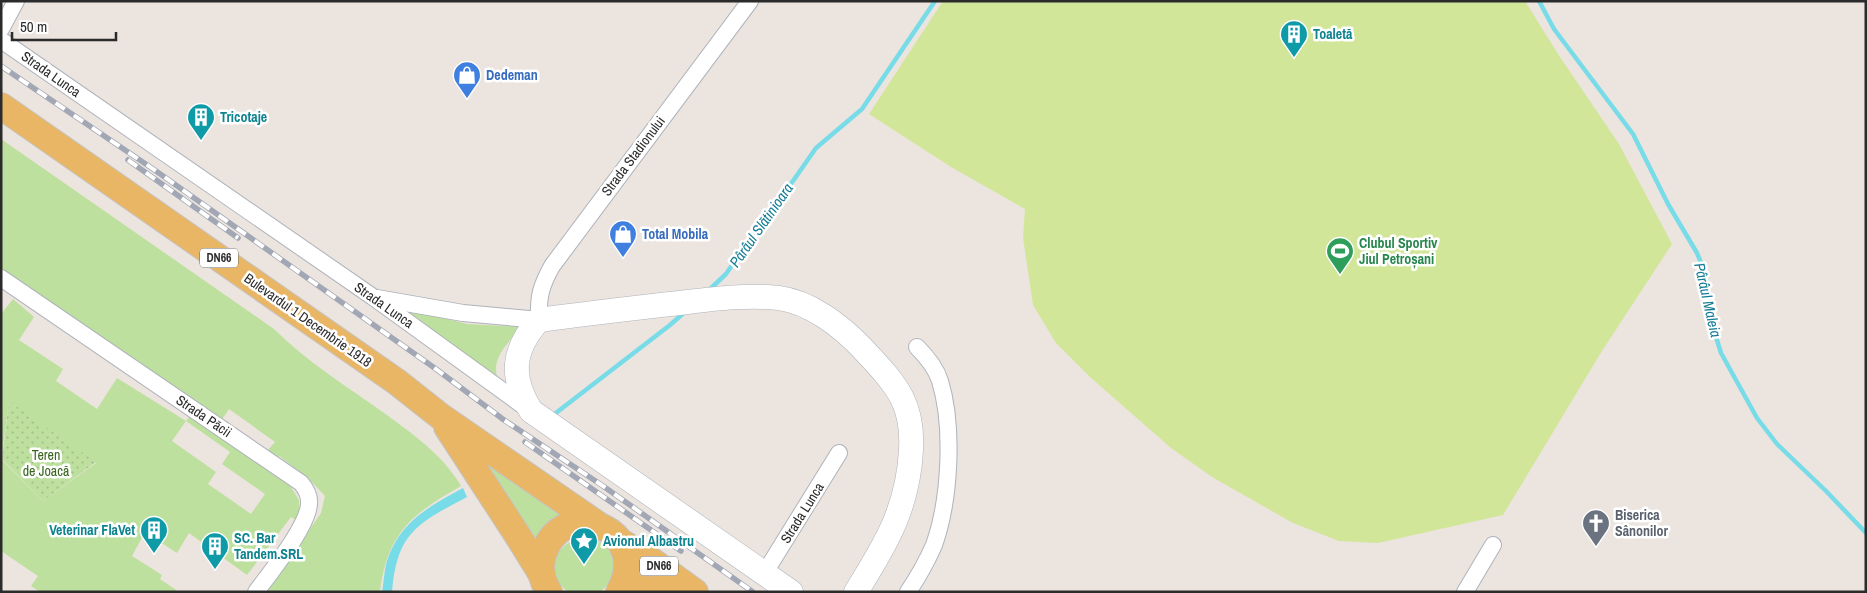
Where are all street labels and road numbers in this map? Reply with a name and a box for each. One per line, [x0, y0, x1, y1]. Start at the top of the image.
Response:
street label: Strada Lunca [18, 47, 85, 101]
street label: Strada Stadionului [597, 113, 669, 199]
road number: DN66 [200, 248, 238, 268]
street label: Bulevardul 1 Decembrie 1918 [241, 269, 375, 371]
street label: Strada Lunca [351, 278, 418, 332]
street label: Strada Păcii [173, 391, 235, 441]
street label: Strada Lunca [776, 479, 828, 547]
road number: DN66 [640, 556, 678, 576]

